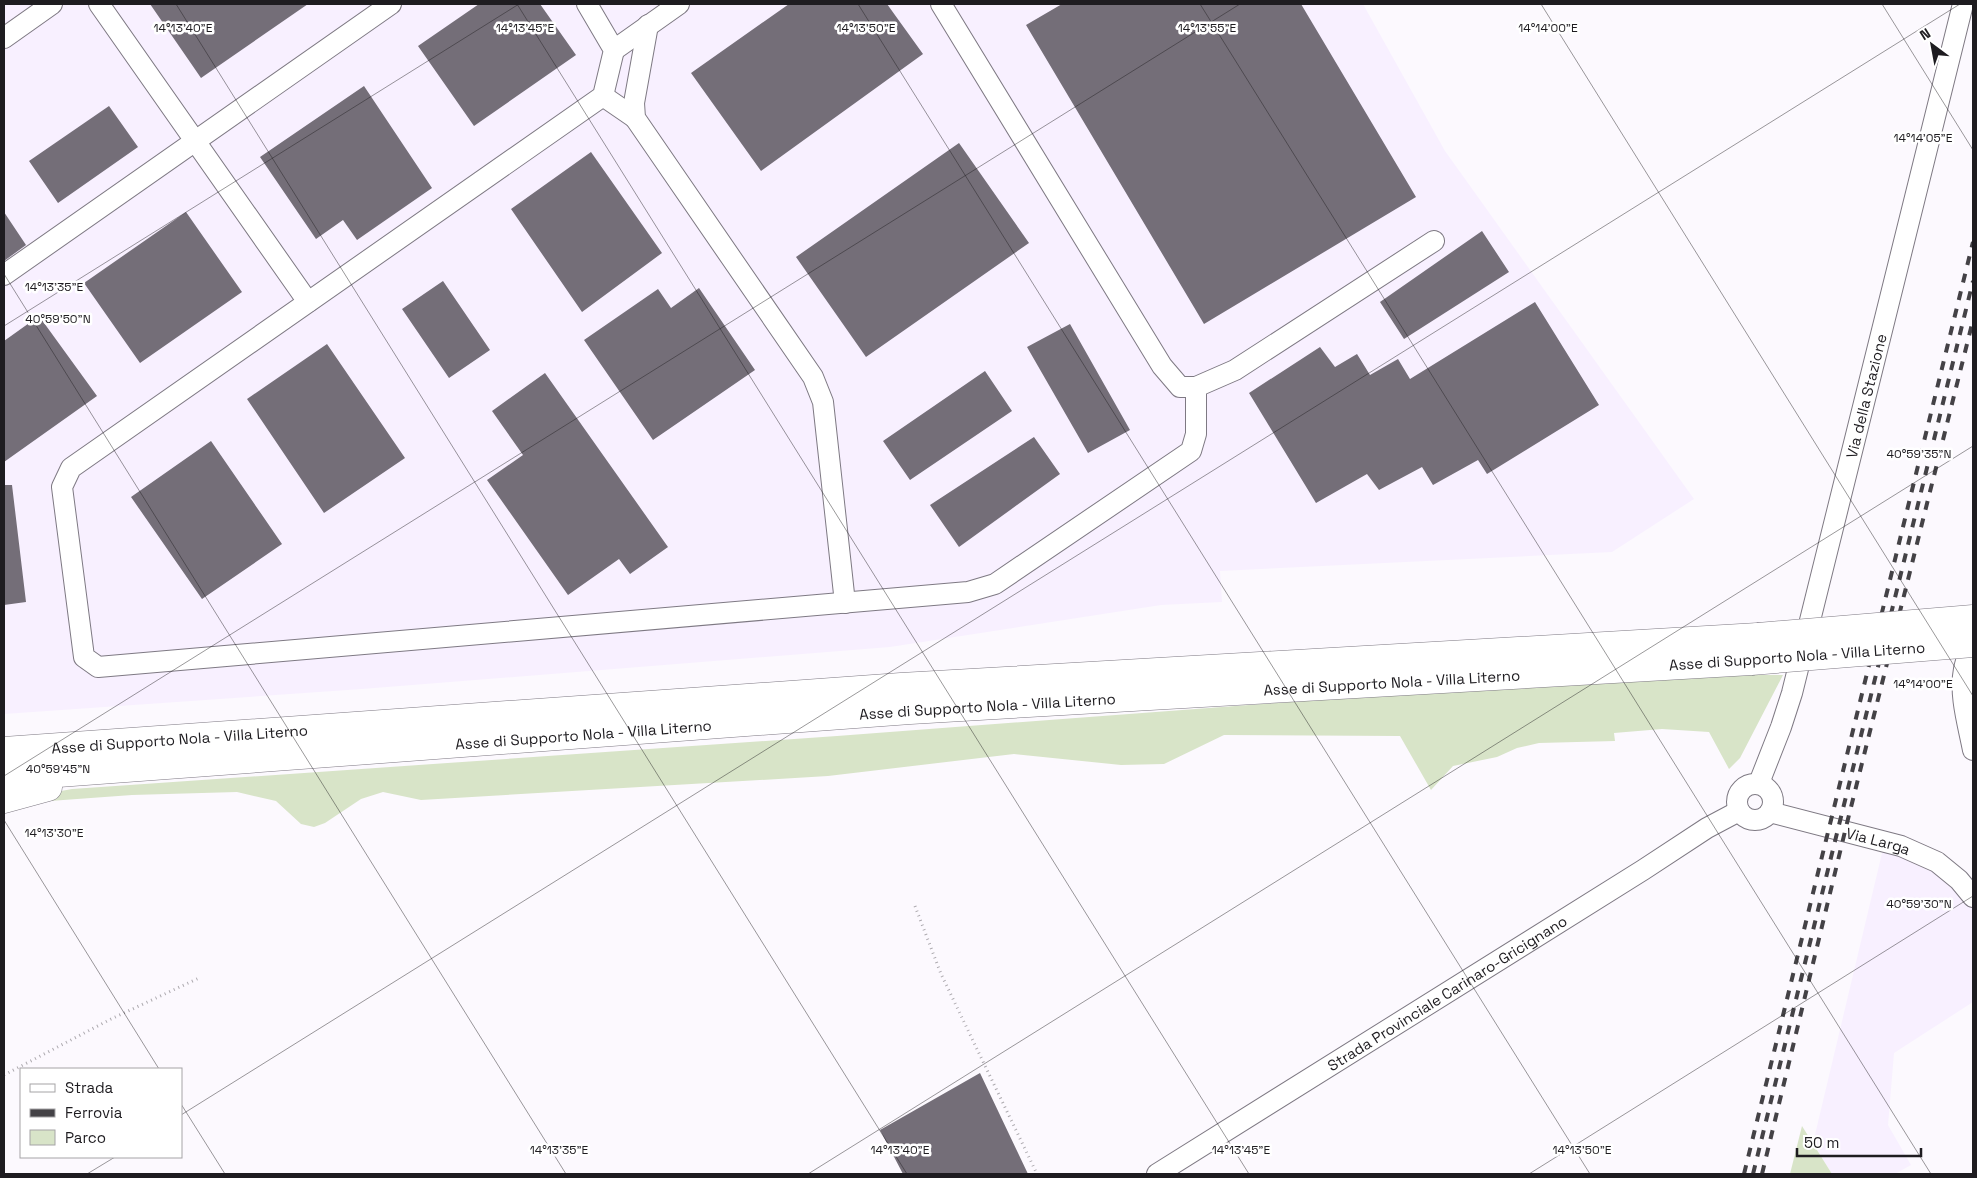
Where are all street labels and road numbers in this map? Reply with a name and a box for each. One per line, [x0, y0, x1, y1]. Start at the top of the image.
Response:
street label: Via della Stazione [1841, 332, 1890, 460]
street label: Asse di Supporto Nola - Villa Literno [1668, 638, 1926, 674]
street label: Asse di Supporto Nola - Villa Literno [1263, 665, 1521, 699]
street label: Asse di Supporto Nola - Villa Literno [858, 689, 1116, 723]
street label: Asse di Supporto Nola - Villa Literno [454, 715, 712, 753]
street label: Asse di Supporto Nola - Villa Literno [51, 720, 308, 757]
street label: Via Larga [1844, 823, 1914, 859]
street label: Strada Provinciale Carinaro-Gricignano [1324, 911, 1570, 1075]

